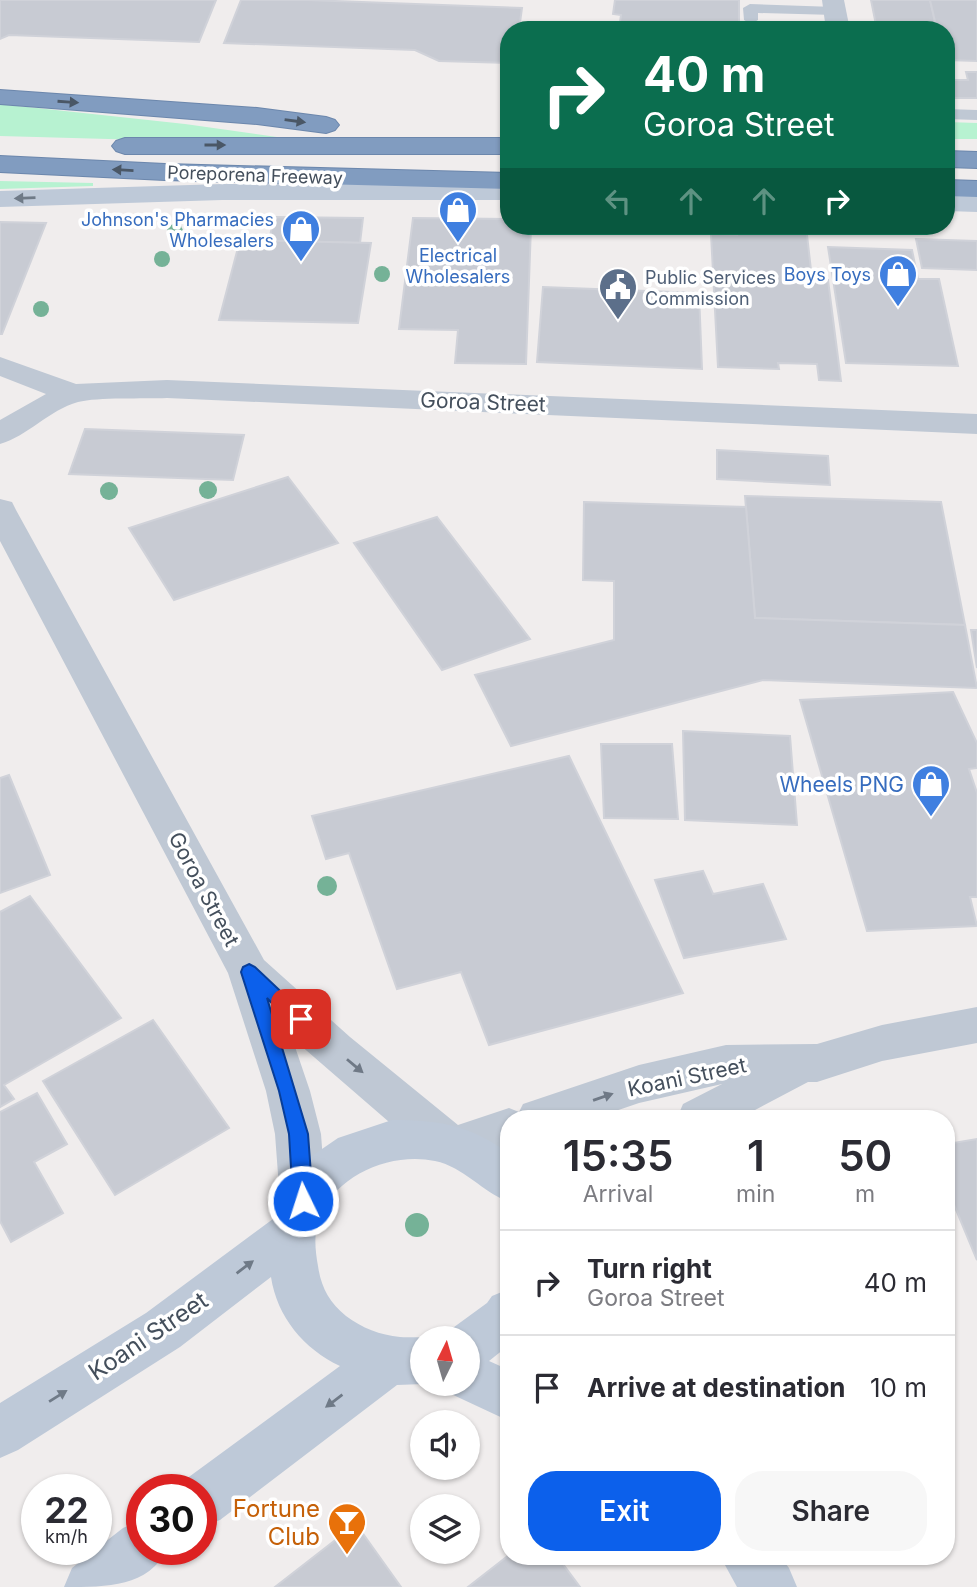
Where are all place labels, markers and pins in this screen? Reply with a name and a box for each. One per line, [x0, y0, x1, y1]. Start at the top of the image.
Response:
shop icon: Electrical Wholesalers [437, 189, 479, 244]
shop icon: Johnson's Pharmacies Wholesalers [280, 208, 322, 263]
place label: Johnson's Pharmacies Wholesalers [81, 209, 274, 251]
place label: Electrical Wholesalers [406, 245, 510, 287]
shop icon: Boys Toys [877, 253, 919, 308]
place label: Boys Toys [784, 264, 871, 285]
public building icon: Public Services Commission [597, 266, 639, 321]
place label: Public Services Commission [645, 267, 776, 309]
shop icon: Wheels PNG [910, 763, 952, 818]
place label: Wheels PNG [779, 772, 904, 797]
pin [271, 989, 331, 1049]
place label: Fortune Club [233, 1494, 320, 1551]
bar icon: Fortune Club [326, 1501, 368, 1556]

